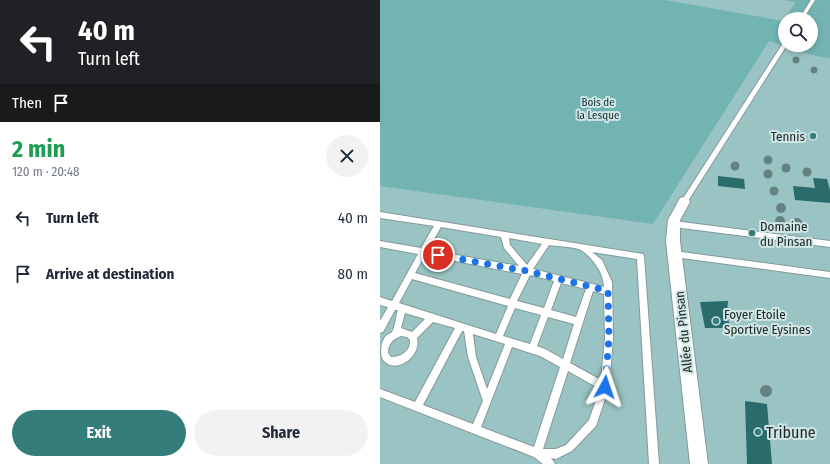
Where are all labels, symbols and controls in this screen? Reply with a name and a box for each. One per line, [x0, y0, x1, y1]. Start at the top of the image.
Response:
map controls [778, 12, 818, 52]
button: search [778, 12, 818, 52]
text: 40 m [78, 14, 135, 47]
icon: left [12, 16, 64, 68]
text: Turn left [78, 48, 140, 70]
icon: arrive [50, 92, 72, 114]
text: Then [12, 94, 42, 112]
park label: Bois de la Lesque [577, 96, 619, 122]
place label: Tennis [771, 129, 805, 144]
marker: Tennis [808, 131, 818, 141]
text: 2 min [12, 135, 65, 163]
button: close [326, 135, 368, 177]
text: 120 m · 20:48 [12, 164, 79, 179]
icon: left [12, 207, 34, 229]
text: Turn left [46, 209, 99, 227]
text: 40 m [338, 209, 368, 227]
place label: Domaine du Pinsan [760, 219, 812, 249]
marker: Domaine du Pinsan [747, 228, 757, 238]
pin [421, 238, 455, 272]
icon: arrive [427, 244, 449, 266]
icon: arrive [12, 263, 34, 285]
text: Arrive at destination [46, 265, 174, 283]
text: 80 m [338, 265, 368, 283]
street label: Allée du Pinsan [672, 290, 695, 373]
place label: Foyer Etoile Sportive Eysines [724, 307, 811, 337]
marker: Foyer Etoile Sportive Eysines [711, 316, 721, 326]
position arrow [584, 366, 626, 408]
button: Exit [12, 410, 186, 456]
button: Share [194, 410, 368, 456]
place label: Tribune [766, 423, 816, 442]
marker: Tribune [753, 427, 763, 437]

